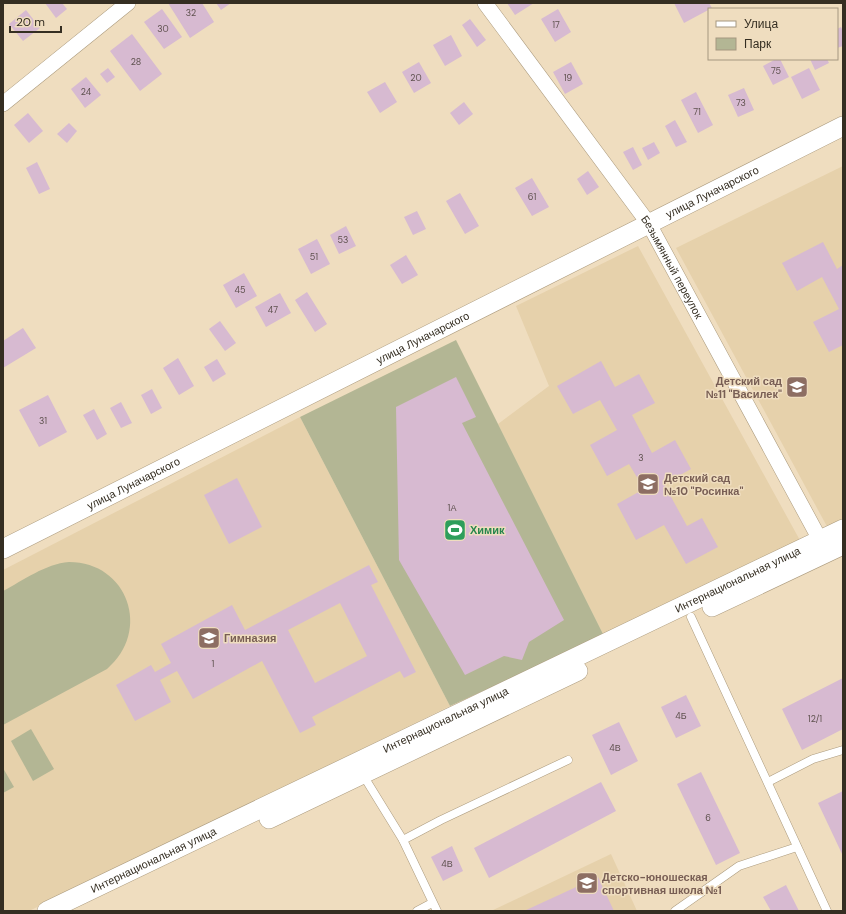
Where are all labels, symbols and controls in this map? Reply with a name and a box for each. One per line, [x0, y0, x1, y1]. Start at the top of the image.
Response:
house number: 32 [186, 7, 196, 19]
scale bar [10, 8, 61, 34]
legend [708, 8, 838, 60]
text: 20 m [16, 14, 45, 30]
text: Улица [744, 16, 778, 32]
house number: 17 [552, 19, 560, 31]
house number: 30 [157, 23, 169, 35]
text: Парк [744, 36, 772, 52]
house number: 28 [131, 56, 141, 68]
house number: 75 [771, 65, 781, 77]
house number: 20 [410, 72, 422, 84]
house number: 19 [564, 72, 573, 84]
house number: 24 [81, 86, 92, 98]
house number: 73 [736, 97, 746, 109]
house number: 71 [693, 106, 701, 118]
street label: улица Луначарского [663, 163, 761, 221]
house number: 61 [528, 191, 536, 203]
street label: Безымянный переулок [638, 213, 706, 321]
house number: 53 [338, 234, 348, 246]
house number: 51 [310, 251, 318, 263]
house number: 45 [235, 284, 245, 296]
house number: 47 [268, 304, 278, 316]
street label: улица Луначарского [374, 308, 472, 367]
place label: Детский сад №11 "Василек" [706, 374, 782, 401]
school or university icon: Детский сад №11 "Василек" [784, 374, 810, 400]
house number: 31 [39, 415, 47, 427]
house number: 3 [638, 452, 644, 464]
street label: улица Луначарского [84, 454, 182, 513]
school or university icon: Детский сад №10 "Росинка" [635, 471, 661, 497]
place label: Детский сад №10 "Росинка" [664, 471, 743, 498]
house number: 1А [448, 502, 456, 514]
sports icon: Химик [442, 517, 468, 543]
place label: Химик [470, 523, 505, 537]
street label: Интернациональная улица [672, 543, 803, 616]
school or university icon: Гимназия [196, 625, 222, 651]
place label: Гимназия [224, 631, 276, 645]
house number: 1 [212, 658, 215, 670]
street label: Интернациональная улица [380, 683, 511, 756]
house number: 4Б [675, 710, 687, 722]
house number: 12/1 [808, 713, 822, 725]
house number: 4В [609, 742, 621, 754]
house number: 6 [705, 812, 711, 824]
street label: Интернациональная улица [88, 823, 219, 896]
house number: 4В [441, 858, 453, 870]
school or university icon: Детско-юношеская спортивная школа №1 [574, 870, 600, 896]
place label: Детско-юношеская спортивная школа №1 [602, 870, 722, 897]

